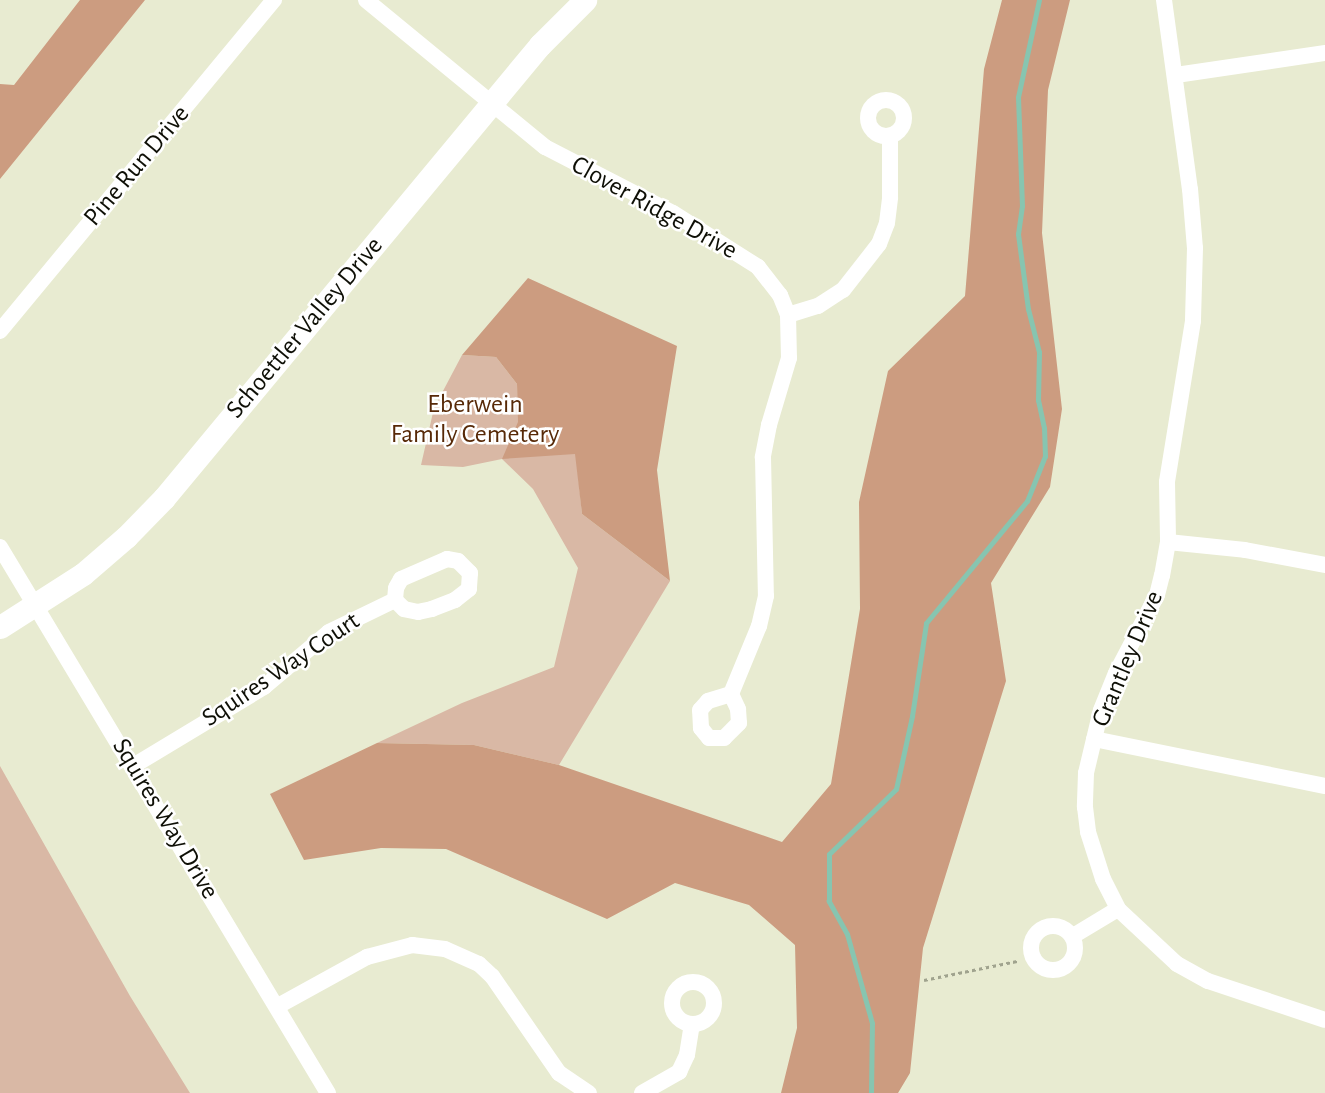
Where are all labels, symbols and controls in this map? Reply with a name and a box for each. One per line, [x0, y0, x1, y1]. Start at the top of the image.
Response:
street label: Pine Run Drive [77, 99, 197, 233]
street label: Clover Ridge Drive [566, 150, 742, 266]
street label: Schoettler Valley Drive [220, 231, 390, 425]
park label: Eberwein Family Cemetery [391, 389, 559, 450]
street label: Grantley Drive [1085, 586, 1171, 732]
street label: Squires Way Court [196, 606, 366, 734]
street label: Squires Way Drive [105, 733, 225, 905]

